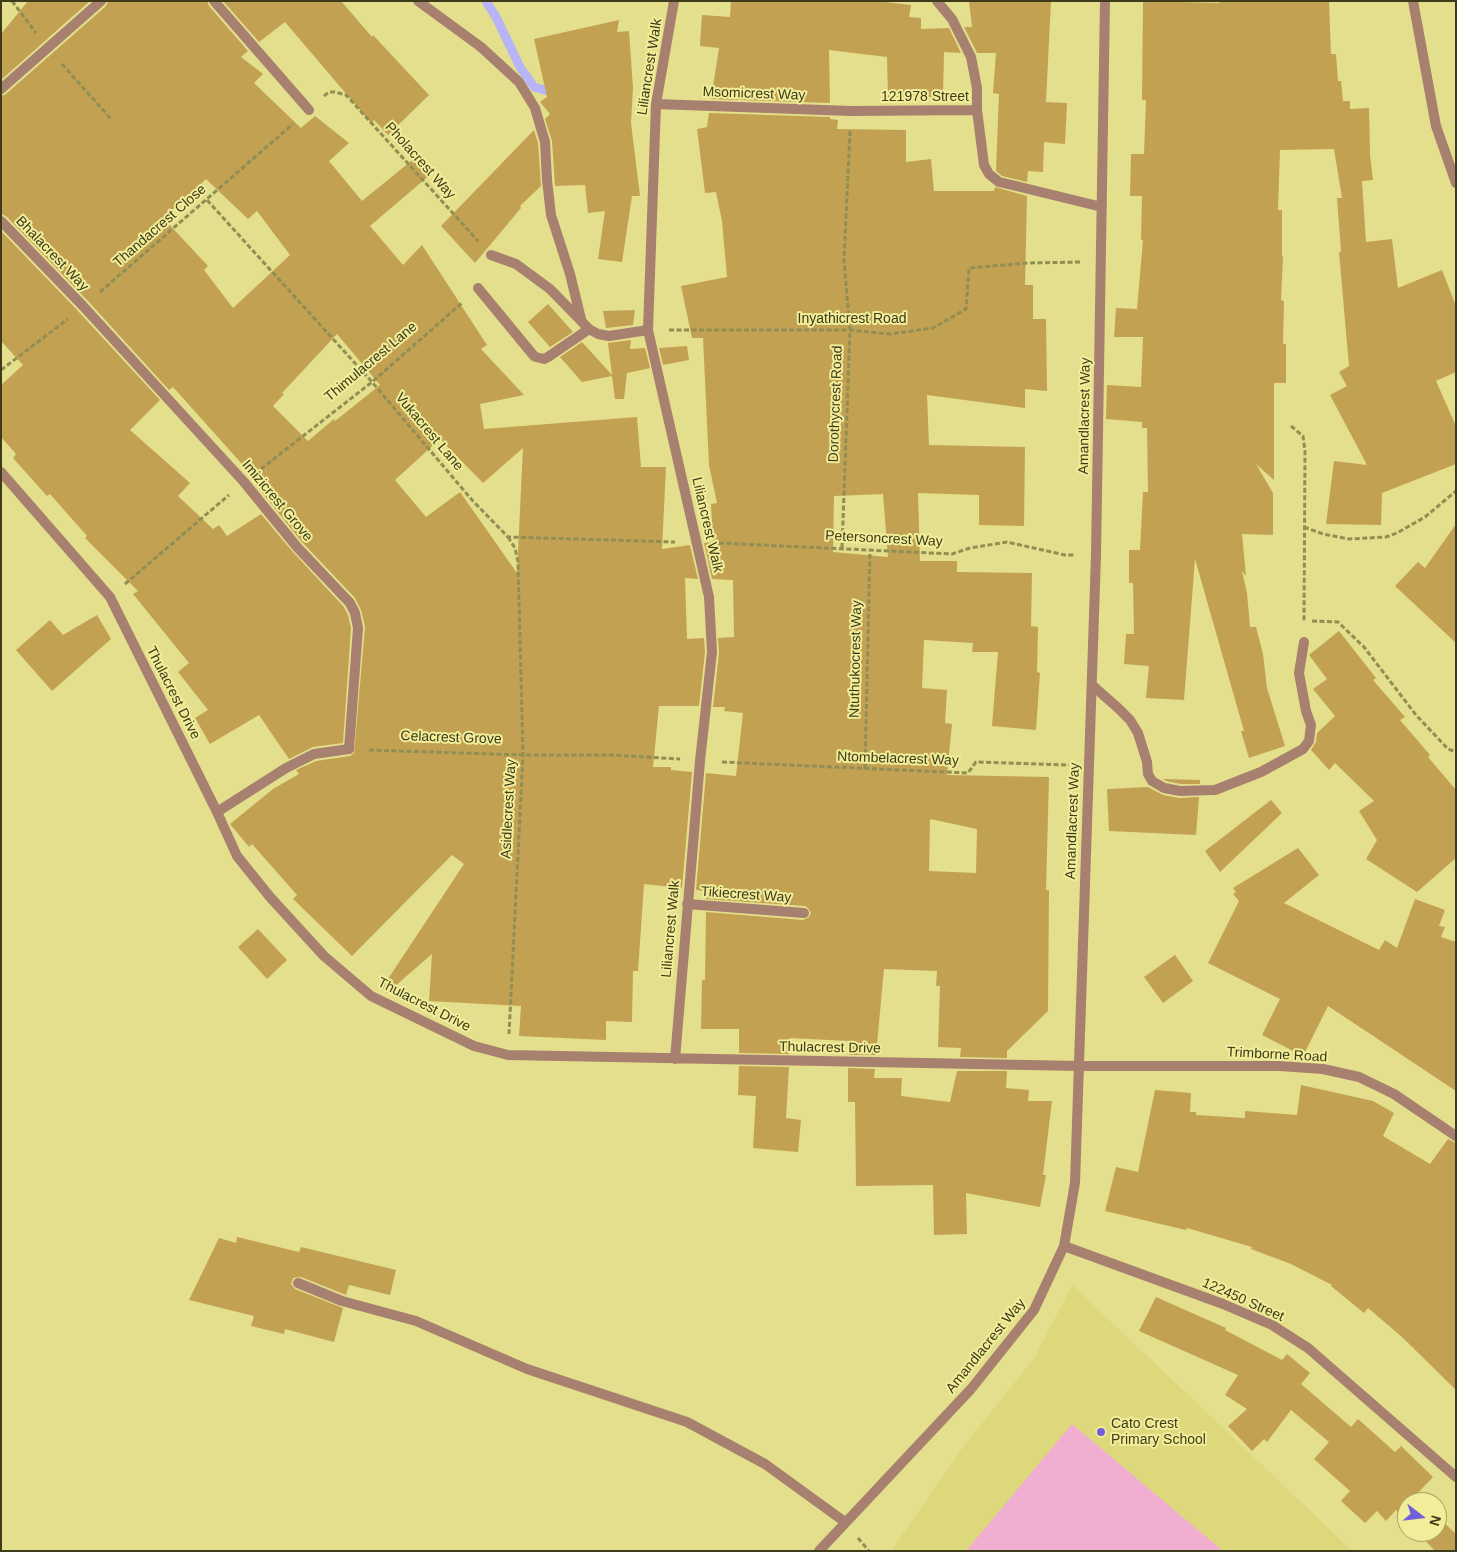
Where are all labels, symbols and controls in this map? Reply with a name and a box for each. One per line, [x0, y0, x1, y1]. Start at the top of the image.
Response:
street label: Liliancrest Walk [634, 18, 666, 116]
street label: Msomicrest Way [702, 84, 806, 104]
street label: 121978 Street [881, 89, 969, 105]
street label: Pholacrest Way [381, 119, 459, 203]
street label: Thandacrest Close [110, 181, 210, 271]
street label: Bhalacrest Way [12, 213, 92, 295]
street label: Inyathicrest Road [798, 311, 906, 327]
street label: Thimulacrest Lane [321, 319, 421, 405]
street label: Dorothycrest Road [826, 345, 846, 463]
street label: Amandlacrest Way [1076, 357, 1094, 475]
street label: Vukacrest Lane [391, 390, 467, 474]
street label: Imizicrest Grove [238, 457, 316, 545]
street label: Liliancrest Walk [688, 476, 726, 574]
street label: Petersoncrest Way [825, 528, 943, 550]
street label: Ntuthukocrest Way [847, 600, 865, 718]
street label: Thulacrest Drive [142, 644, 204, 742]
street label: Celacrest Grove [400, 728, 502, 748]
street label: Ntombelacrest Way [837, 748, 959, 770]
street label: Asidlecrest Way [498, 759, 520, 859]
street label: Amandlacrest Way [1063, 762, 1083, 880]
street label: Liliancrest Walk [658, 880, 684, 978]
street label: Tikiecrest Way [700, 883, 792, 907]
street label: Thulacrest Drive [375, 974, 473, 1036]
street label: Thulacrest Drive [779, 1039, 881, 1057]
street label: Trimborne Road [1226, 1044, 1328, 1066]
street label: 122450 Street [1199, 1274, 1287, 1326]
street label: Amandlacrest Way [943, 1295, 1029, 1397]
place label: Cato Crest Primary School [1111, 1416, 1206, 1448]
marker: Cato Crest Primary School [1095, 1426, 1107, 1438]
north arrow [1397, 1492, 1447, 1542]
text: N [1426, 1514, 1445, 1528]

